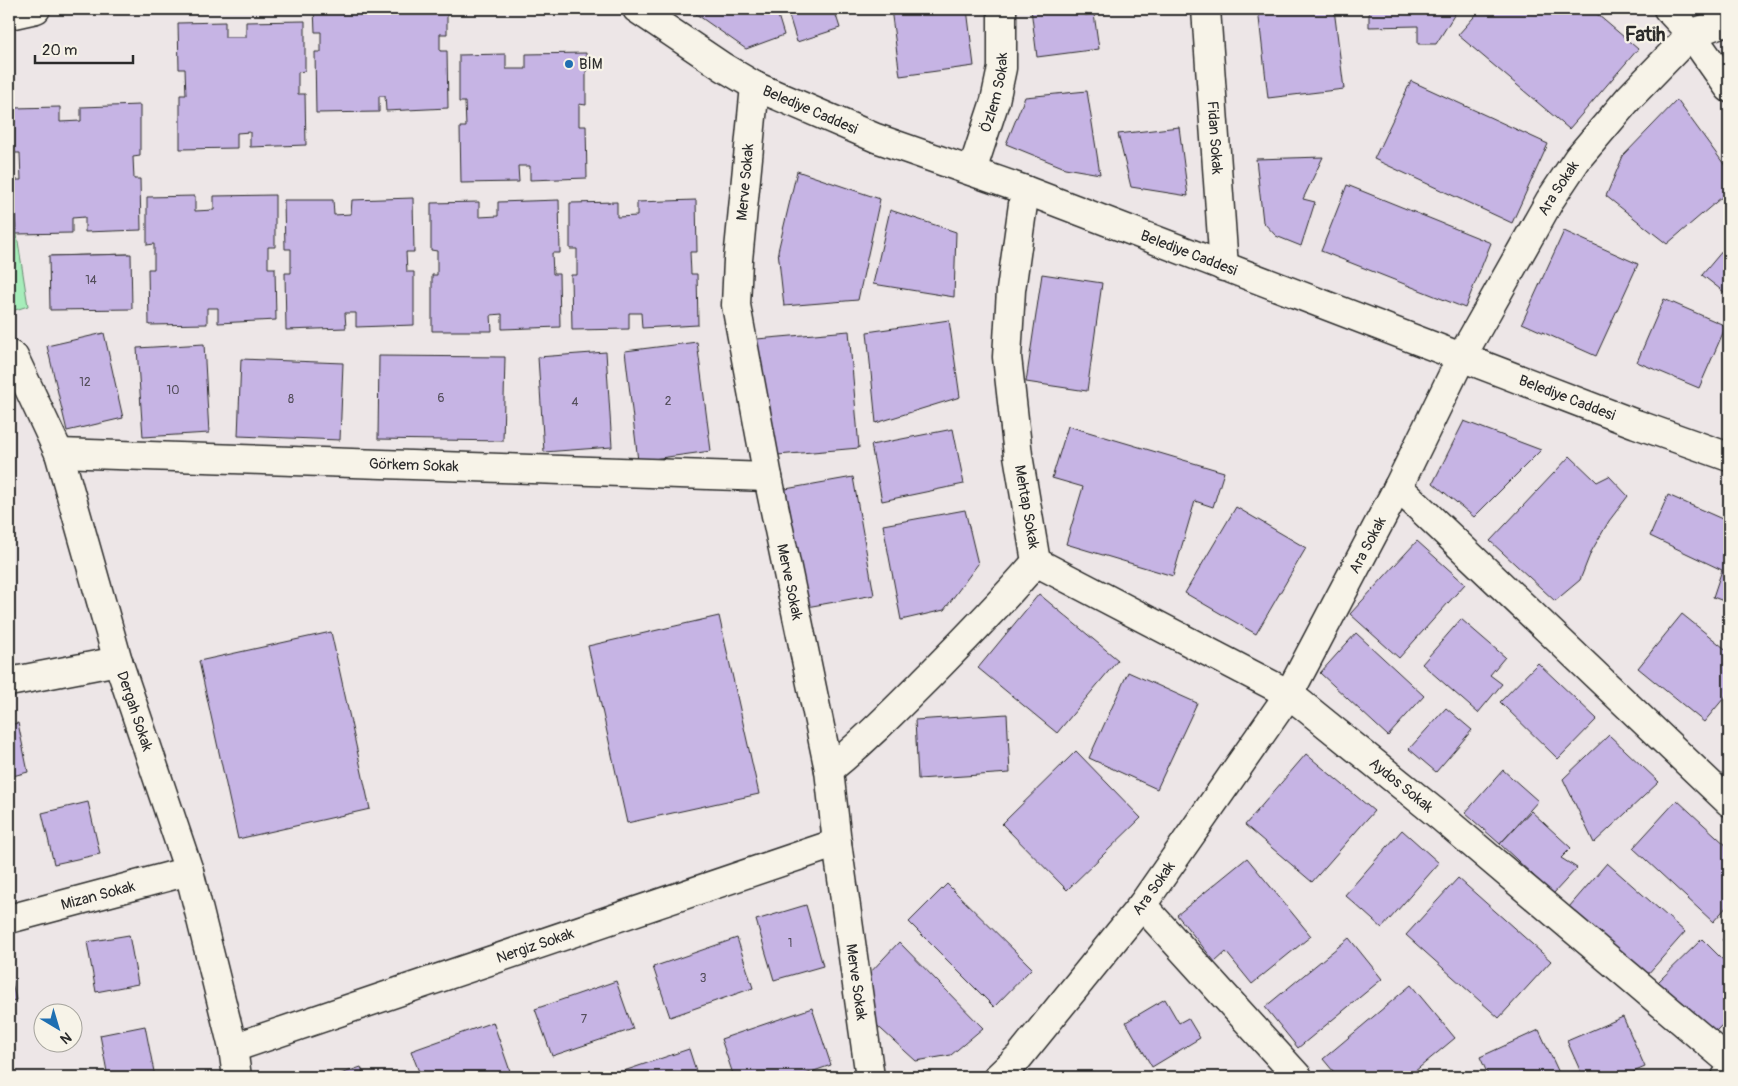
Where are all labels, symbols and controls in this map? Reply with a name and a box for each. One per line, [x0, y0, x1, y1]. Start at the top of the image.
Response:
district label: Fatih [1625, 22, 1665, 47]
scale bar [35, 32, 132, 64]
text: 20 m [42, 41, 77, 60]
street label: Özlem Sokak [976, 52, 1012, 135]
place label: BİM [579, 55, 603, 74]
marker: BİM [563, 58, 575, 70]
street label: Belediye Caddesi [759, 81, 861, 139]
street label: Fidan Sokak [1202, 100, 1227, 176]
street label: Merve Sokak [733, 142, 758, 221]
street label: Ara Sokak [1534, 157, 1584, 219]
street label: Belediye Caddesi [1138, 226, 1240, 280]
house number: 14 [85, 273, 97, 288]
street label: Belediye Caddesi [1516, 371, 1618, 425]
house number: 12 [79, 375, 91, 390]
house number: 10 [167, 383, 179, 398]
house number: 6 [438, 391, 445, 406]
house number: 8 [288, 392, 294, 407]
house number: 2 [665, 394, 672, 409]
house number: 4 [572, 395, 579, 410]
street label: Görkem Sokak [368, 454, 460, 477]
street label: Mehtap Sokak [1010, 464, 1043, 551]
street label: Ara Sokak [1345, 513, 1391, 577]
street label: Merve Sokak [772, 542, 807, 623]
street label: Dergah Sokak [112, 669, 157, 755]
street label: Aydos Sokak [1365, 754, 1438, 817]
street label: Ara Sokak [1128, 857, 1180, 919]
street label: Mizan Sokak [59, 877, 138, 915]
street label: Nergiz Sokak [494, 924, 577, 968]
house number: 1 [788, 936, 792, 951]
street label: Merve Sokak [841, 943, 871, 1022]
house number: 3 [700, 971, 707, 986]
north arrow [32, 1004, 82, 1054]
house number: 7 [581, 1012, 588, 1027]
text: N [57, 1028, 75, 1047]

